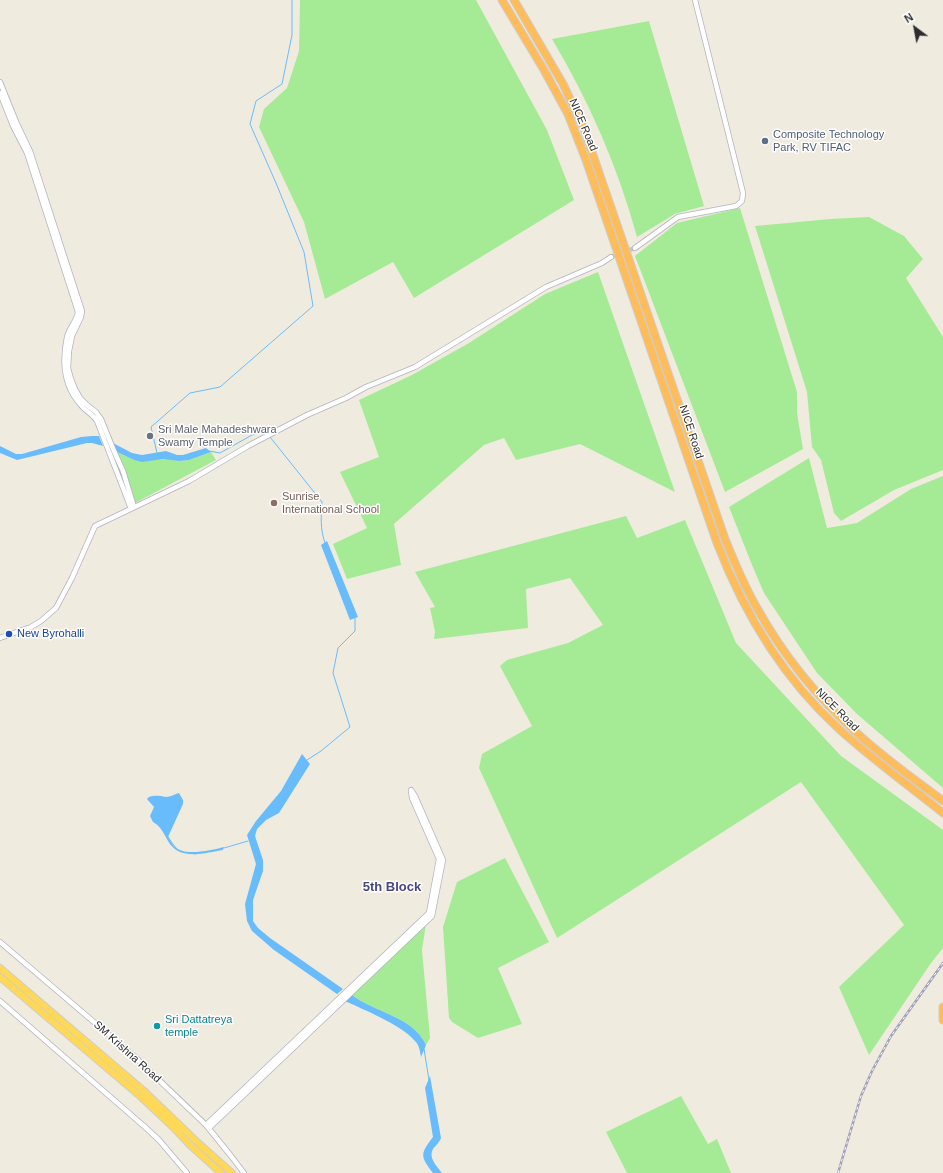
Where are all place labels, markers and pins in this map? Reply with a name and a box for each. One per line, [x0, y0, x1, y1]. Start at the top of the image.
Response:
place label: Composite Technology Park, RV TIFAC [773, 128, 884, 154]
marker: Composite Technology Park, RV TIFAC [760, 136, 770, 146]
place label: Sri Male Mahadeshwara Swamy Temple [158, 423, 277, 449]
marker: Sri Male Mahadeshwara Swamy Temple [145, 431, 155, 441]
place label: Sunrise International School [282, 490, 379, 516]
marker: Sunrise International School [269, 498, 279, 508]
place label: New Byrohalli [17, 627, 84, 641]
marker: New Byrohalli [4, 629, 14, 639]
place label: Sri Dattatreya temple [165, 1013, 232, 1039]
marker: Sri Dattatreya temple [152, 1021, 162, 1031]

